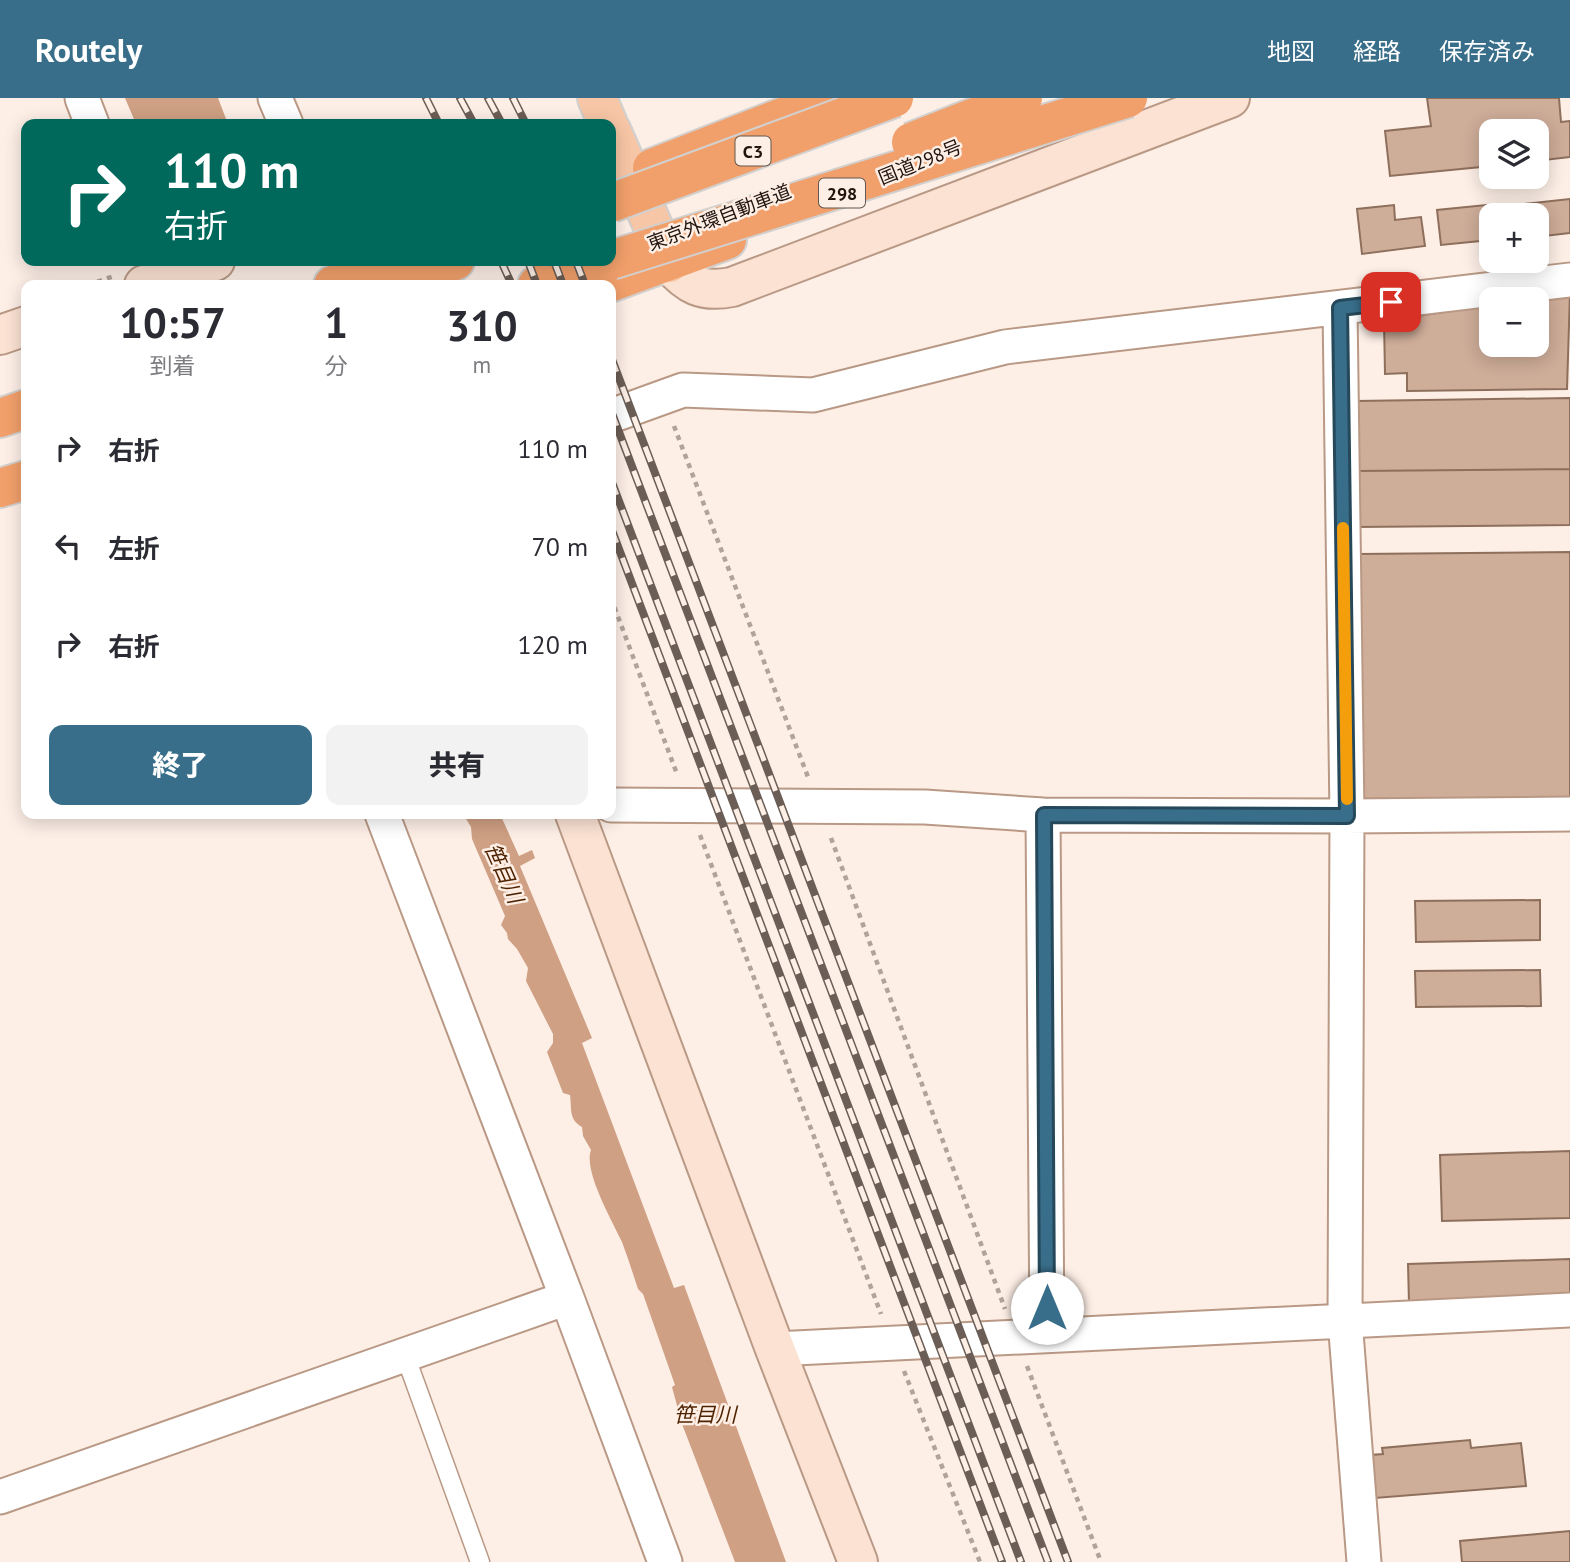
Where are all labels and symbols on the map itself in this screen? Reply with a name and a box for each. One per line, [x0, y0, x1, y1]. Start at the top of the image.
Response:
street label: 国道298号 [875, 134, 965, 190]
road number: C3 [736, 136, 770, 166]
road number: 298 [819, 178, 865, 208]
street label: 東京外環自動車道 [644, 179, 794, 255]
pin [1361, 272, 1421, 332]
water label: 笹目川 [479, 839, 530, 909]
position arrow [1010, 1271, 1084, 1345]
water label: 笹目川 [674, 1401, 738, 1428]

